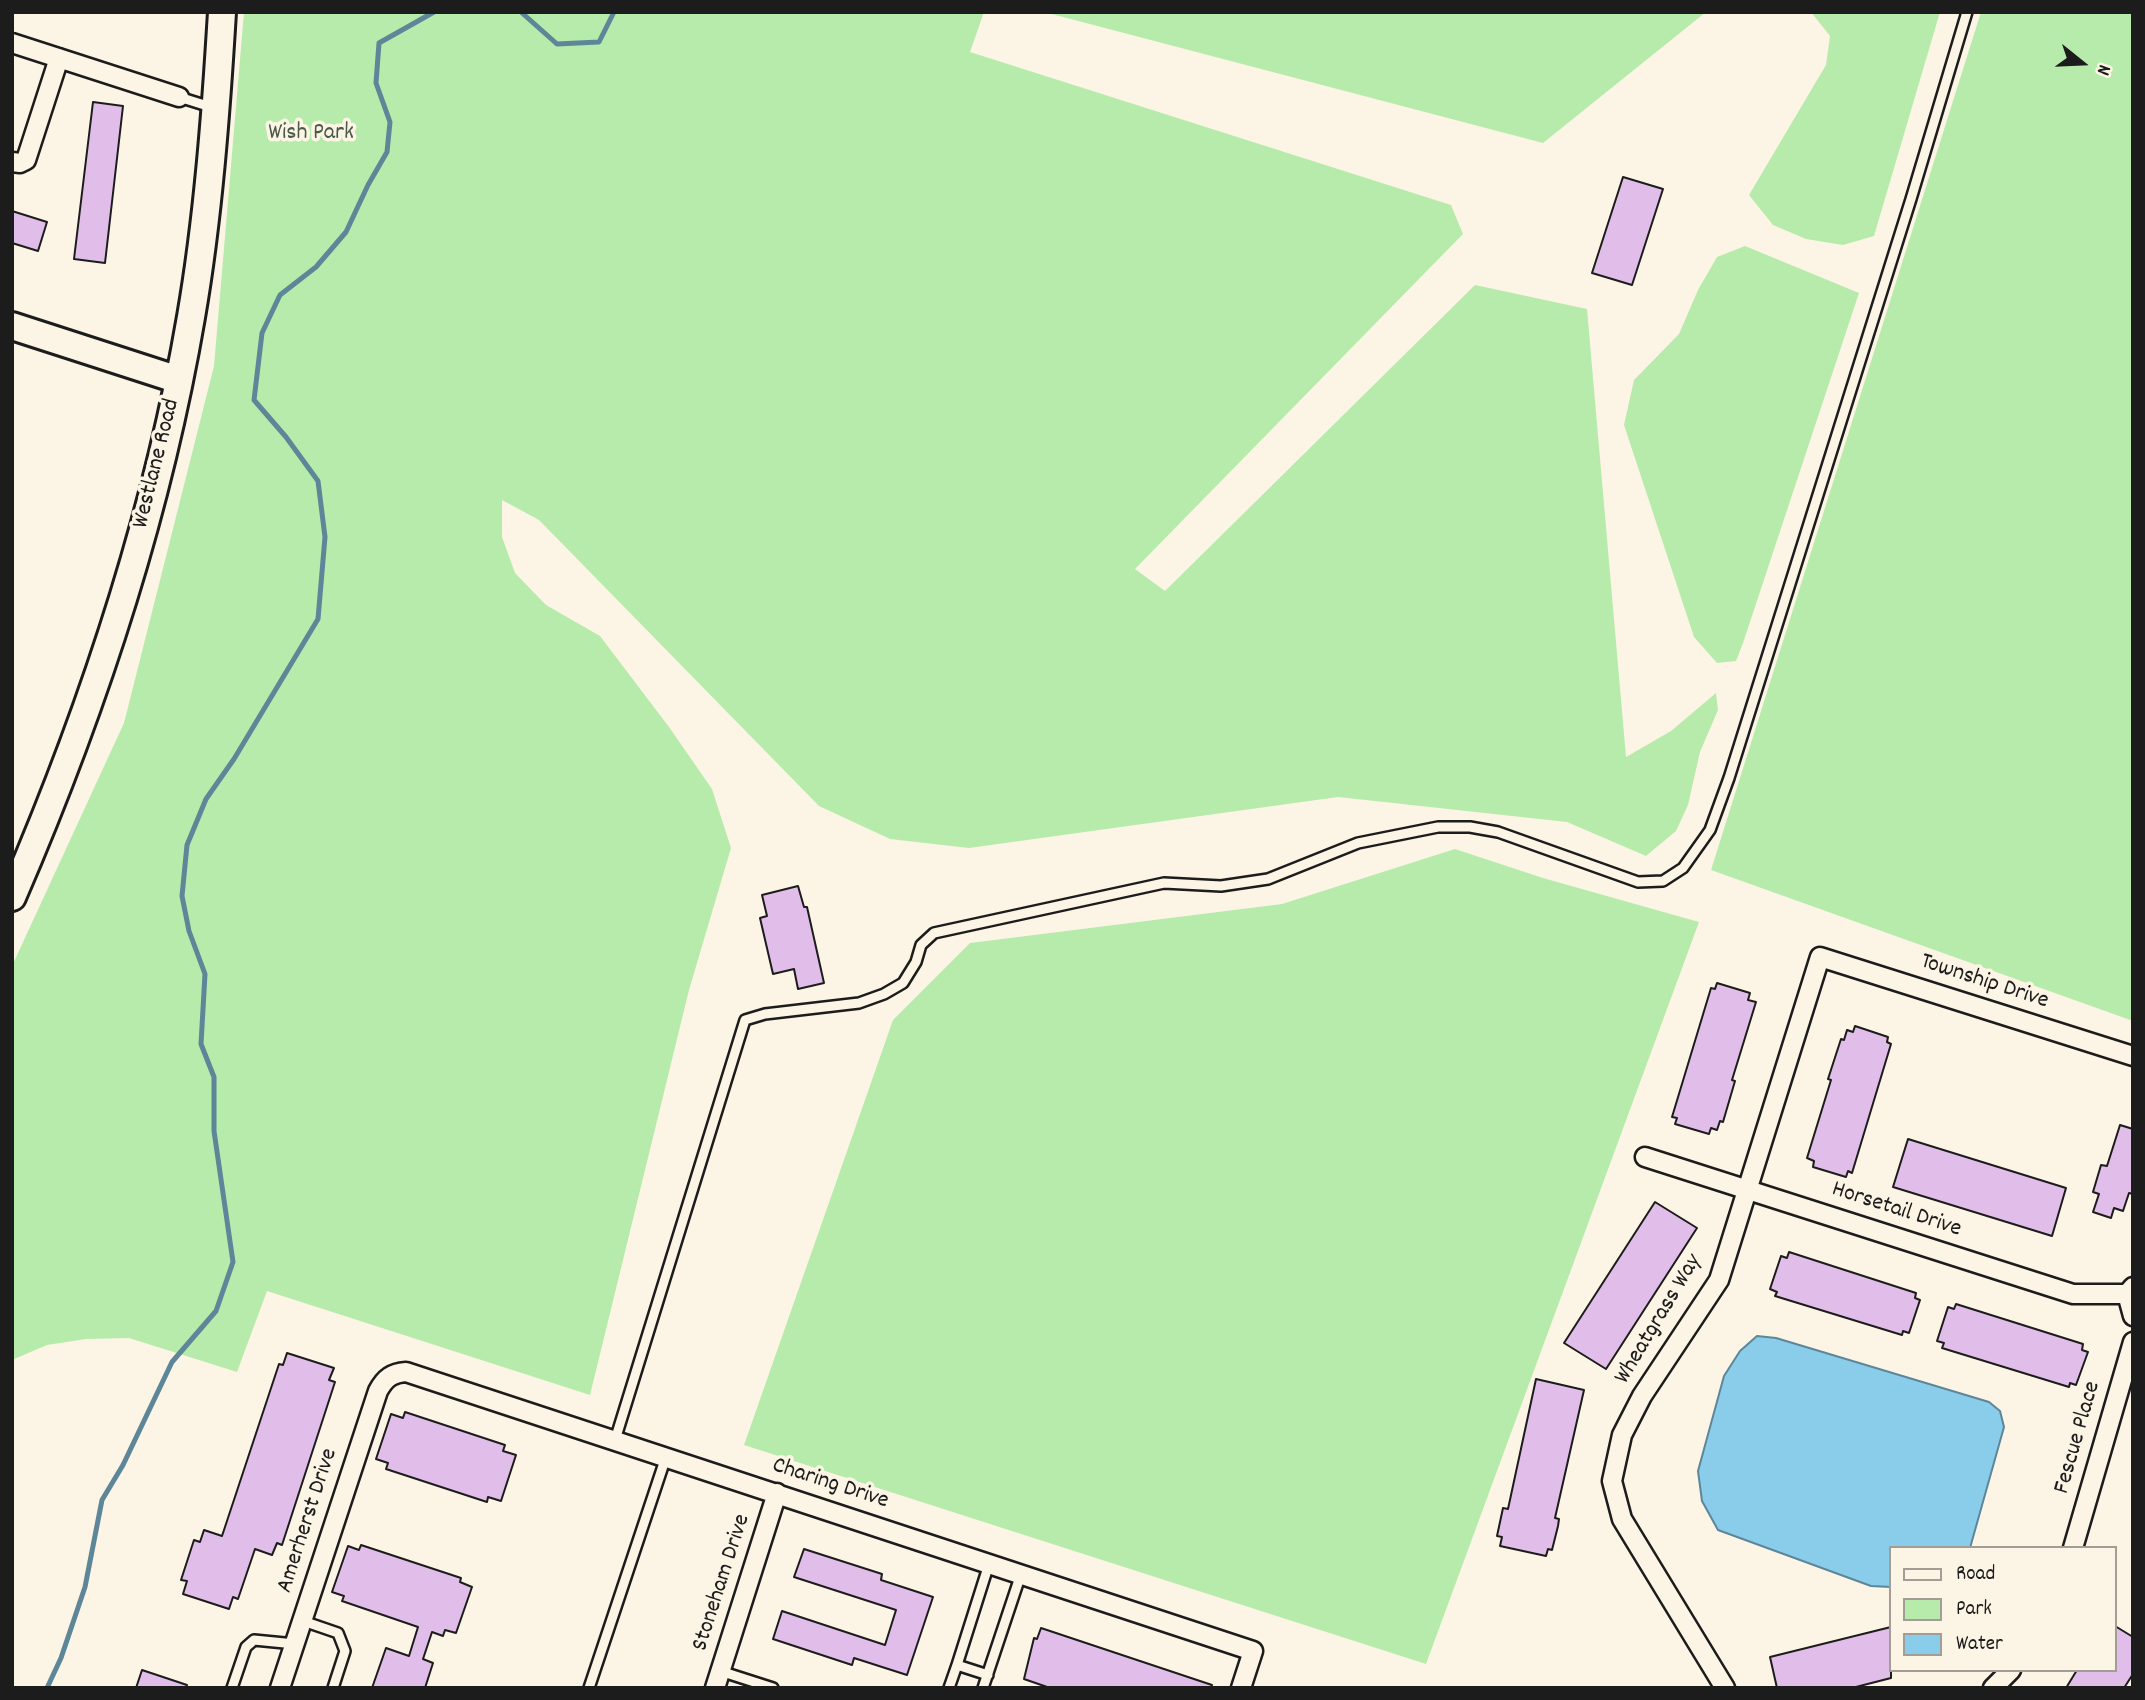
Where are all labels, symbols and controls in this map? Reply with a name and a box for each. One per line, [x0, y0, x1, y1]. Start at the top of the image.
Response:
north arrow [2047, 28, 2117, 98]
text: N [2088, 61, 2117, 78]
park label: Wish Park [268, 121, 354, 149]
street label: Westlane Road [128, 396, 188, 532]
street label: Township Drive [1916, 949, 2052, 1017]
street label: Horsetail Drive [1828, 1177, 1964, 1245]
street label: Wheatgrass Way [1610, 1250, 1710, 1390]
street label: Fescue Place [2049, 1379, 2109, 1497]
street label: Amerherst Drive [272, 1445, 346, 1597]
street label: Charing Drive [768, 1453, 892, 1517]
street label: Stoneham Drive [687, 1511, 759, 1655]
legend [1890, 1546, 2117, 1672]
text: Road [1956, 1560, 1995, 1590]
text: Park [1956, 1595, 1992, 1625]
text: Water [1956, 1630, 2003, 1660]

